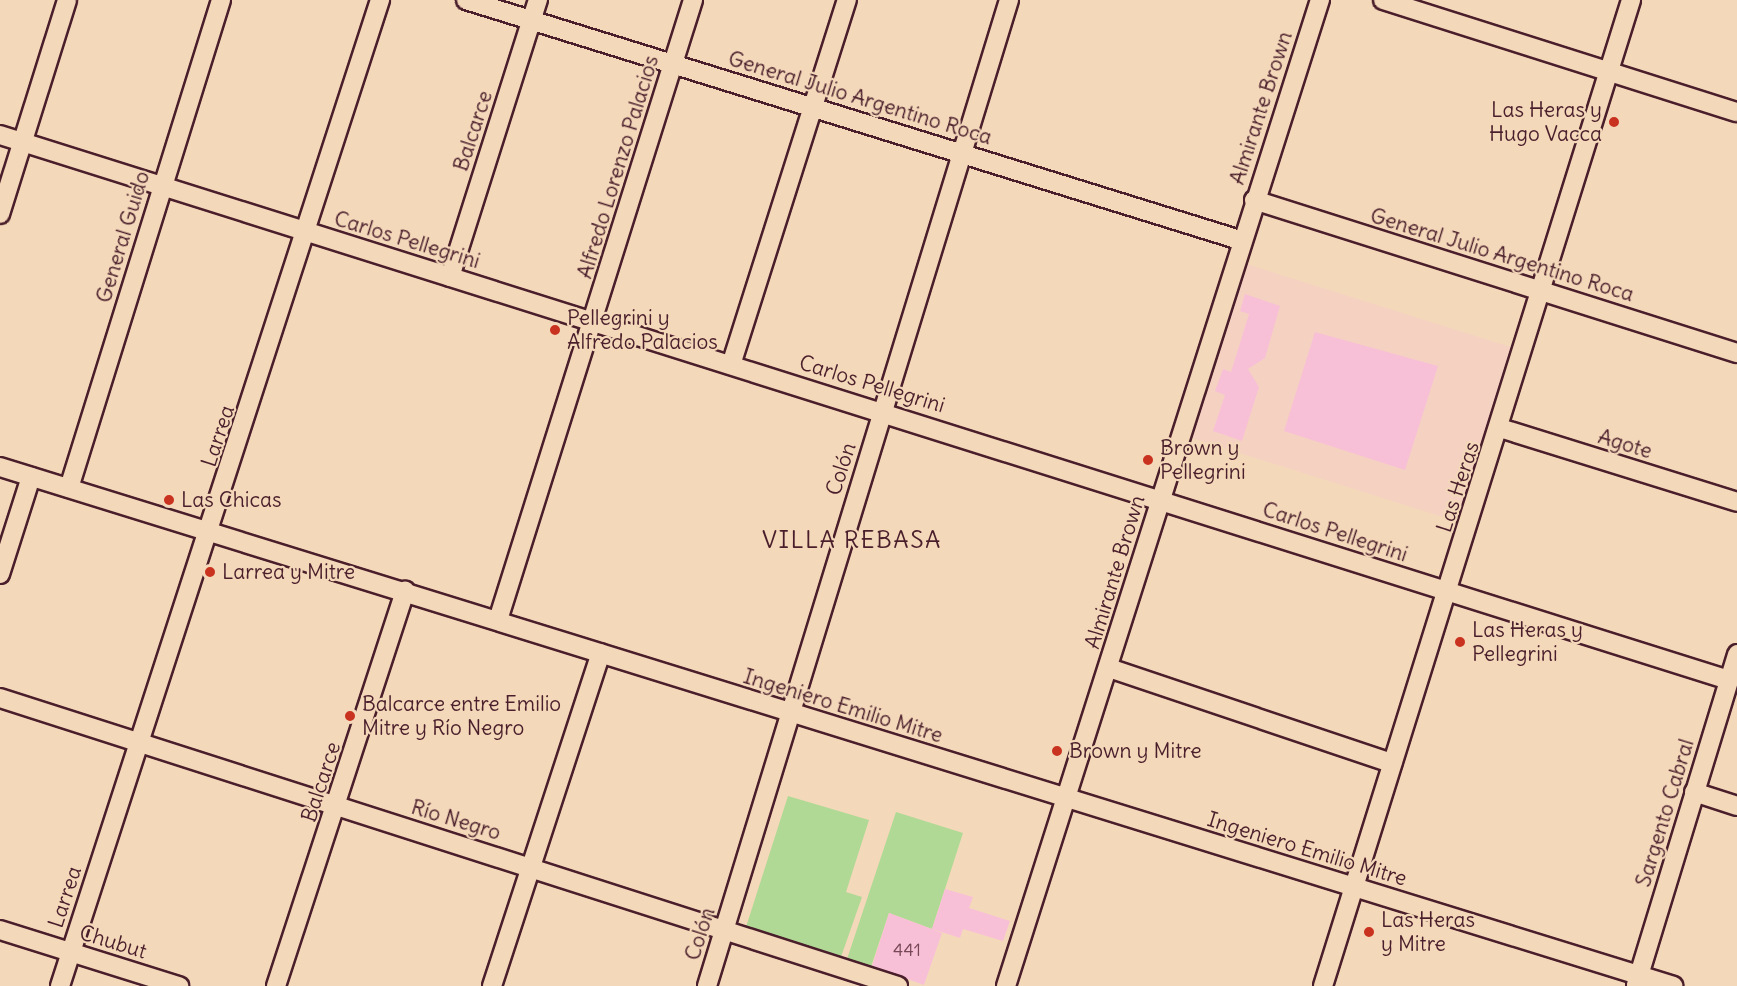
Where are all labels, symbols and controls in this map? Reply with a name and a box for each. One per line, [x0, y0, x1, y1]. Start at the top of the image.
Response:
street label: Almirante Brown [1224, 28, 1298, 188]
street label: General Julio Argentino Roca [725, 46, 995, 150]
street label: Alfredo Lorenzo Palacios [572, 52, 664, 282]
street label: Balcarce [448, 88, 498, 174]
place label: Las Heras y Hugo Vacca [1489, 97, 1602, 147]
marker: Las Heras y Hugo Vacca [1607, 115, 1621, 129]
street label: General Guido [91, 168, 155, 306]
street label: General Julio Argentino Roca [1367, 203, 1637, 307]
street label: Carlos Pellegrini [331, 206, 483, 274]
place label: Pellegrini y Alfredo Palacios [567, 305, 718, 355]
marker: Pellegrini y Alfredo Palacios [548, 323, 562, 337]
street label: Carlos Pellegrini [796, 350, 948, 418]
street label: Larrea [196, 402, 240, 470]
street label: Agote [1595, 424, 1655, 464]
place label: Brown y Pellegrini [1160, 435, 1246, 485]
street label: Las Heras [1432, 438, 1484, 536]
street label: Colón [821, 439, 861, 499]
marker: Brown y Pellegrini [1141, 453, 1155, 467]
place label: Las Chicas [181, 487, 282, 513]
street label: Almirante Brown [1080, 492, 1150, 652]
marker: Las Chicas [162, 493, 176, 507]
street label: Carlos Pellegrini [1259, 497, 1411, 567]
district label: VILLA REBASA [762, 526, 942, 554]
place label: Larrea y Mitre [222, 559, 355, 585]
marker: Larrea y Mitre [203, 565, 217, 579]
place label: Las Heras y Pellegrini [1472, 617, 1583, 667]
marker: Las Heras y Pellegrini [1453, 635, 1467, 649]
street label: Ingeniero Emilio Mitre [740, 664, 946, 748]
place label: Balcarce entre Emilio Mitre y Río Negro [362, 691, 561, 741]
marker: Balcarce entre Emilio Mitre y Río Negro [343, 709, 357, 723]
street label: Sargento Cabral [1631, 736, 1699, 890]
place label: Brown y Mitre [1069, 738, 1202, 764]
street label: Balcarce [296, 739, 346, 825]
marker: Brown y Mitre [1050, 744, 1064, 758]
street label: Río Negro [408, 794, 504, 846]
street label: Ingeniero Emilio Mitre [1204, 807, 1410, 891]
street label: Larrea [43, 863, 87, 931]
street label: Colón [680, 904, 720, 964]
place label: Las Heras y Mitre [1381, 907, 1475, 957]
street label: Chubut [76, 920, 150, 964]
marker: Las Heras y Mitre [1362, 925, 1376, 939]
house number: 441 [893, 939, 921, 961]

